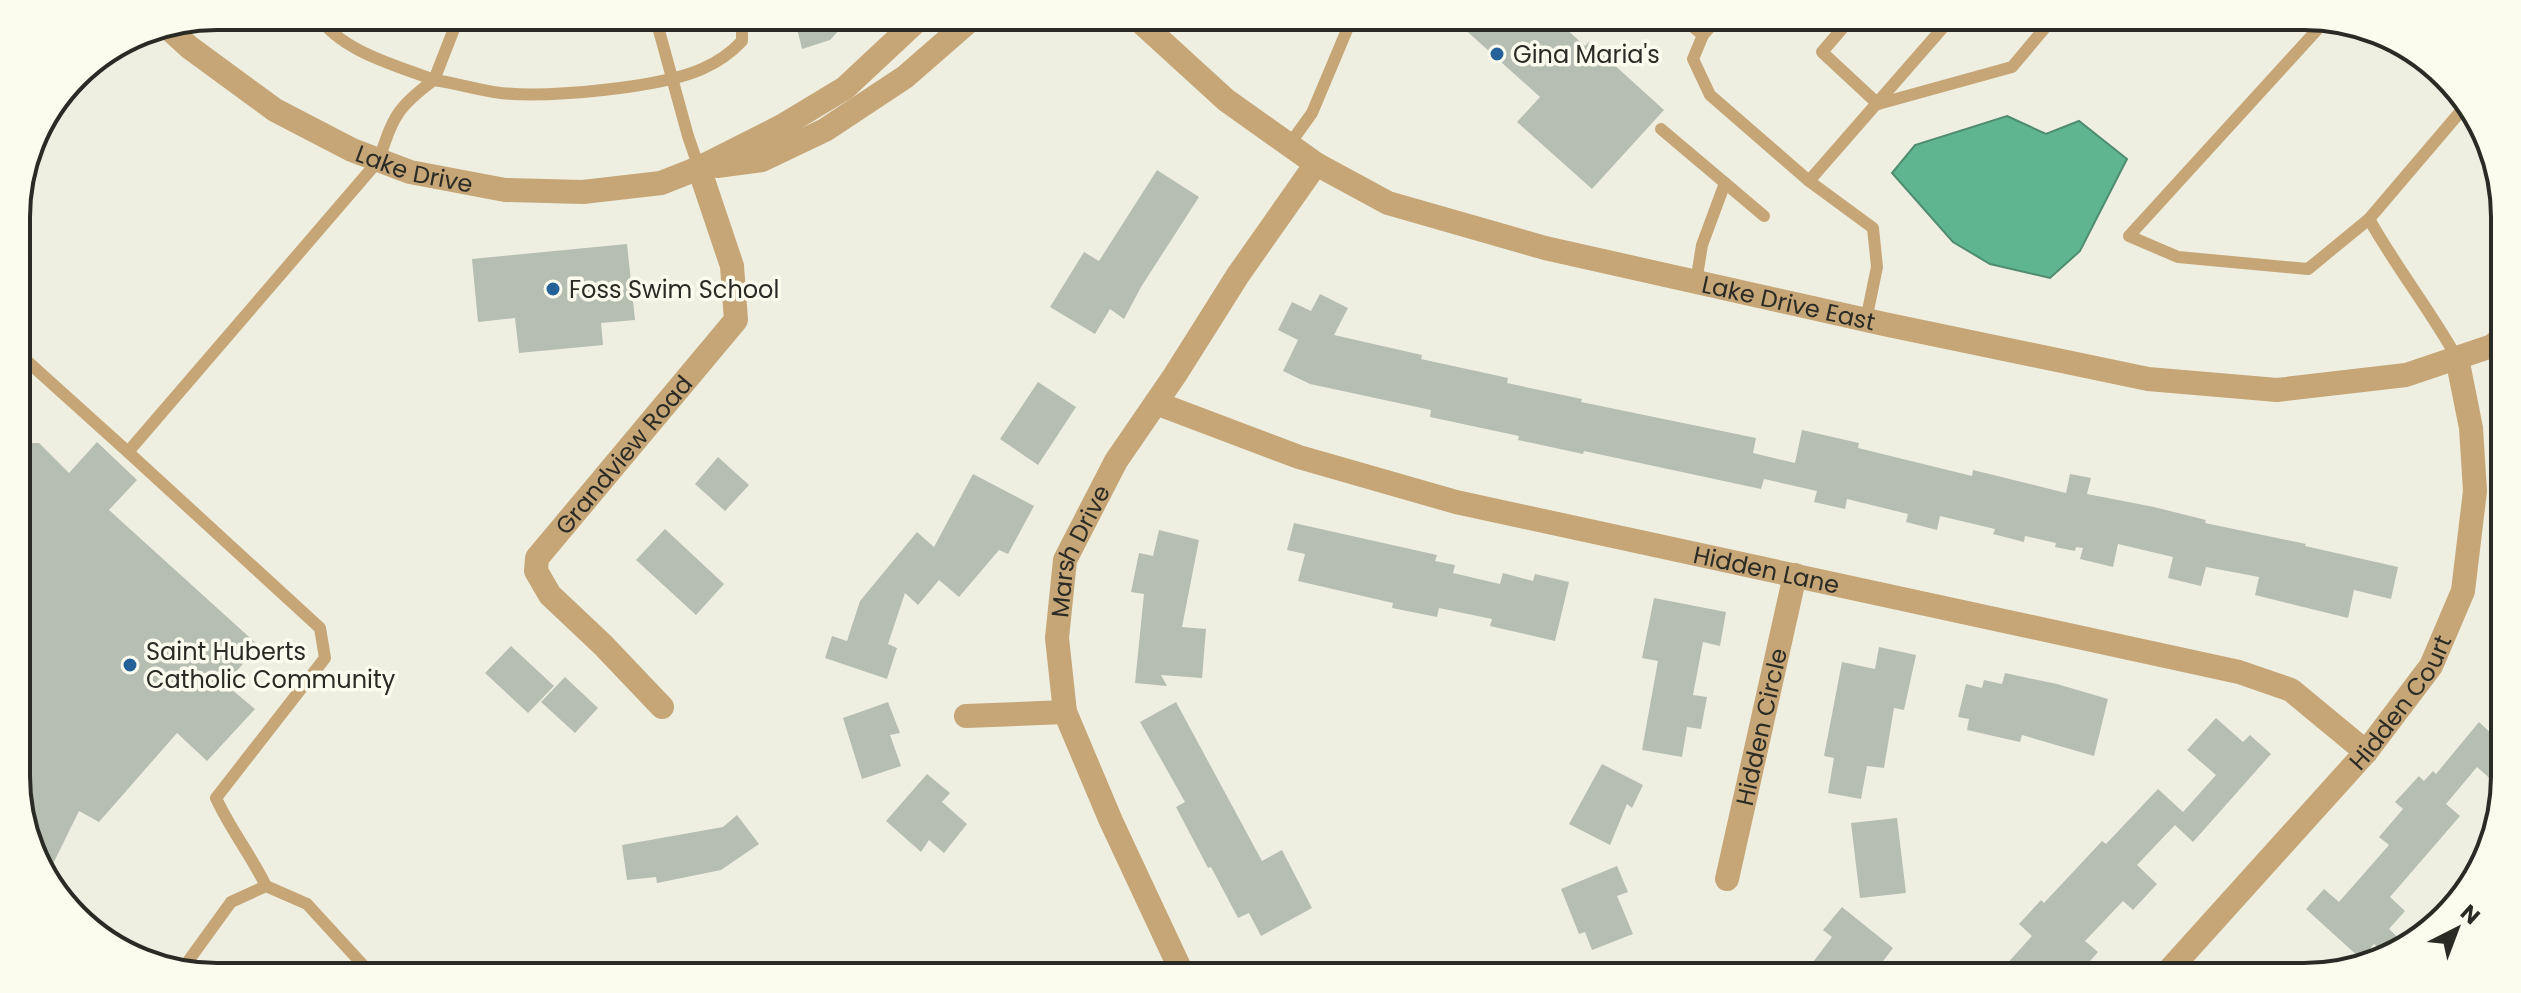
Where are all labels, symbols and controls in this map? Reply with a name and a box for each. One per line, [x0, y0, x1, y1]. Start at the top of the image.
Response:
place label: Gina Maria's [1513, 38, 1660, 71]
marker: Gina Maria's [1488, 45, 1506, 63]
street label: Lake Drive [351, 136, 476, 200]
street label: Lake Drive East [1699, 267, 1879, 338]
place label: Foss Swim School [569, 273, 779, 306]
marker: Foss Swim School [544, 280, 562, 298]
street label: Grandview Road [547, 368, 700, 541]
street label: Marsh Drive [1043, 479, 1118, 619]
street label: Hidden Lane [1691, 538, 1843, 601]
street label: Hidden Court [2341, 630, 2459, 777]
place label: Saint Huberts Catholic Community [146, 635, 396, 696]
street label: Hidden Circle [1727, 645, 1795, 809]
marker: Saint Huberts Catholic Community [121, 656, 139, 674]
north arrow [2417, 889, 2497, 969]
text: N [2454, 897, 2487, 932]

